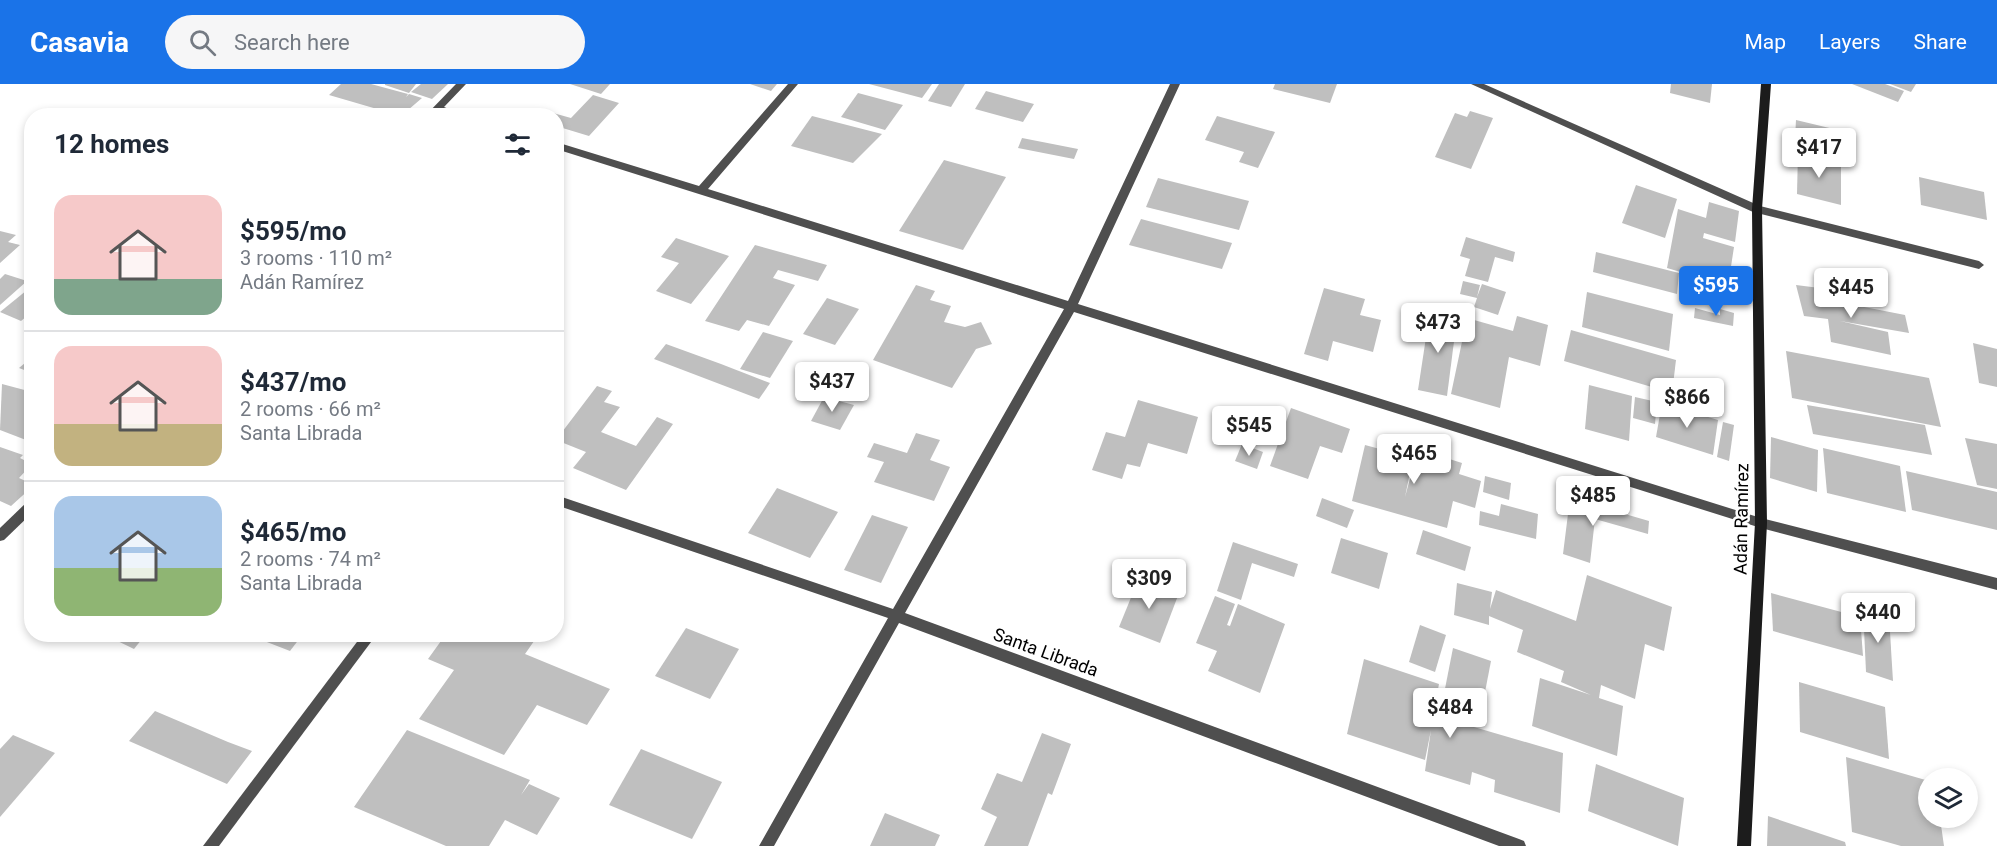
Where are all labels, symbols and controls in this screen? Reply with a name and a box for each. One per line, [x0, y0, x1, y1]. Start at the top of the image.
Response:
search box [165, 15, 585, 69]
text: Casavia [30, 26, 129, 59]
icon: search [186, 26, 219, 59]
text: Search here [234, 30, 350, 55]
text: Map [1744, 30, 1786, 54]
text: Layers [1819, 30, 1880, 54]
text: Share [1913, 30, 1967, 54]
icon: filters [501, 128, 534, 161]
pin: $417 [1783, 128, 1855, 179]
text: 12 homes [54, 129, 169, 159]
text: $417 [1796, 135, 1842, 159]
text: $595/mo [240, 216, 347, 246]
icon: home [102, 219, 174, 291]
text: 3 rooms · 110 m² [240, 246, 392, 270]
pin: $595 [1680, 266, 1752, 317]
pin: $445 [1815, 268, 1887, 319]
text: Adán Ramírez [240, 270, 364, 294]
text: $595 [1693, 273, 1739, 297]
text: $445 [1828, 275, 1874, 299]
pin: $473 [1402, 303, 1474, 354]
text: $473 [1415, 310, 1461, 334]
pin: $437 [796, 362, 868, 413]
text: $437/mo [240, 367, 347, 397]
text: $437 [809, 369, 855, 393]
icon: home [102, 370, 174, 442]
pin: $866 [1651, 378, 1723, 429]
text: $866 [1664, 385, 1710, 409]
text: 2 rooms · 66 m² [240, 397, 381, 421]
pin: $545 [1213, 406, 1285, 457]
text: $545 [1226, 413, 1272, 437]
text: Santa Librada [240, 421, 362, 445]
pin: $465 [1378, 434, 1450, 485]
text: $465 [1391, 441, 1437, 465]
street label: Adán Ramírez [1730, 463, 1752, 575]
pin: $485 [1557, 476, 1629, 527]
text: $485 [1570, 483, 1616, 507]
text: $465/mo [240, 517, 347, 547]
icon: home [102, 520, 174, 592]
text: 2 rooms · 74 m² [240, 547, 381, 571]
pin: $309 [1113, 559, 1185, 610]
text: $309 [1126, 566, 1172, 590]
text: Santa Librada [240, 571, 362, 595]
pin: $440 [1842, 593, 1914, 644]
text: $440 [1855, 600, 1901, 624]
street label: Santa Librada [991, 623, 1101, 681]
pin: $484 [1414, 688, 1486, 739]
text: $484 [1427, 695, 1473, 719]
map controls [1918, 768, 1978, 828]
button: layers [1918, 768, 1978, 828]

